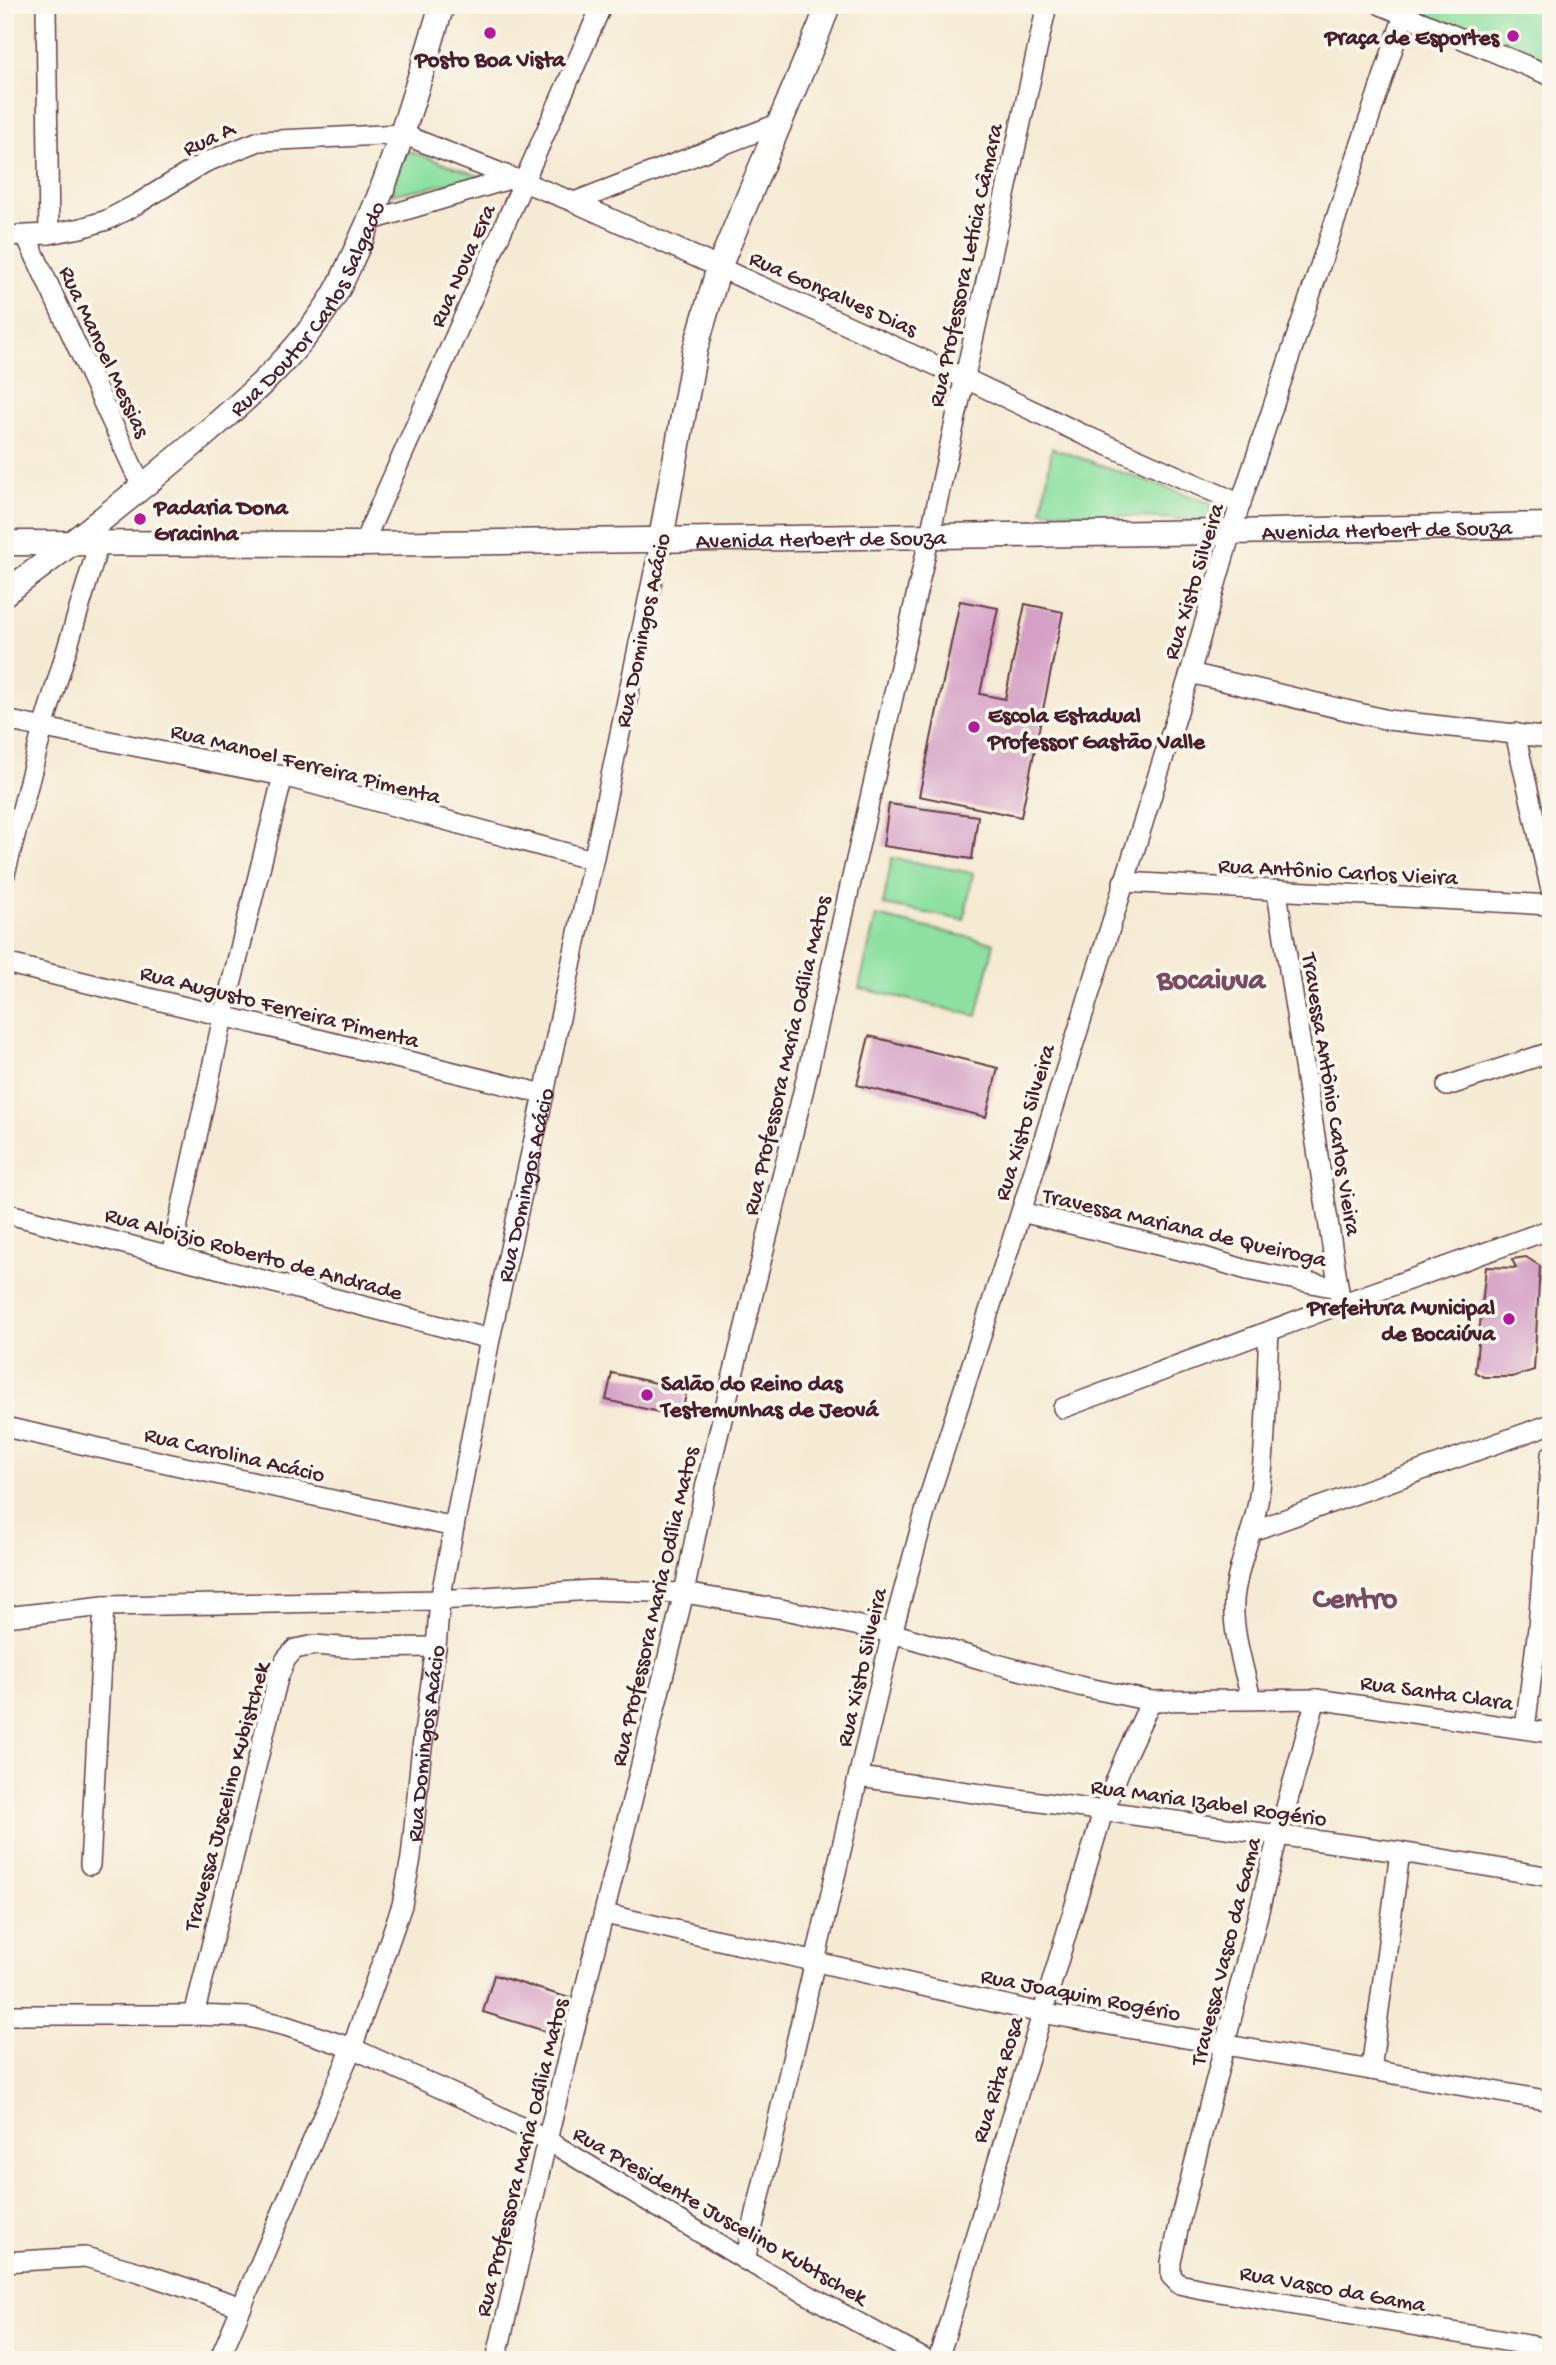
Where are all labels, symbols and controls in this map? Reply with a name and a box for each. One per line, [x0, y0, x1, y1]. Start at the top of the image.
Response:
marker: Posto Boa Vista [482, 25, 498, 41]
place label: Praça de Esportes [1323, 26, 1501, 53]
marker: Praça de Esportes [1505, 28, 1521, 44]
place label: Posto Boa Vista [413, 48, 566, 75]
street label: Rua A [179, 116, 241, 164]
street label: Rua Professora Letícia Câmara [924, 120, 1011, 410]
street label: Rua Doutor Carlos Salgado [225, 198, 393, 424]
street label: Rua Nova Era [425, 200, 504, 332]
street label: Rua Gonçalves Dias [744, 246, 921, 345]
street label: Rua Manoel Messias [51, 262, 155, 443]
place label: Padaria Dona Gracinha [152, 496, 289, 549]
street label: Rua Xisto Silveira [1159, 499, 1232, 663]
marker: Padaria Dona Gracinha [132, 511, 148, 527]
street label: Avenida Herbert de Souza [1261, 516, 1514, 548]
street label: Avenida Herbert de Souza [696, 526, 948, 556]
street label: Rua Domingos Acácio [611, 531, 678, 730]
place label: Escola Estadual Professor Gastão Valle [986, 704, 1206, 757]
street label: Rua Manoel Ferreira Pimenta [167, 719, 444, 812]
marker: Escola Estadual Professor Gastão Valle [966, 719, 982, 735]
street label: Rua Antônio Carlos Vieira [1217, 854, 1460, 893]
street label: Rua Professora Maria Odília Matos [738, 893, 838, 1218]
street label: Travessa Antônio Carlos Vieira [1294, 949, 1365, 1239]
street label: Rua Augusto Ferreira Pimenta [137, 961, 423, 1056]
district label: Bocaiuva [1156, 965, 1266, 1000]
street label: Rua Xisto Silveira [990, 1040, 1063, 1204]
street label: Rua Domingos Acácio [493, 1086, 562, 1285]
street label: Travessa Mariana de Queiroga [1038, 1183, 1330, 1276]
street label: Rua Aloizio Roberto de Andrade [101, 1203, 406, 1308]
place label: Prefeitura Municipal de Bocaiúva [1305, 1296, 1496, 1349]
marker: Prefeitura Municipal de Bocaiúva [1501, 1311, 1517, 1327]
place label: Salão do Reino das Testemunhas de Jeová [659, 1372, 879, 1425]
marker: Salão do Reino das Testemunhas de Jeová [639, 1387, 655, 1403]
street label: Rua Carolina Acácio [141, 1423, 327, 1490]
street label: Rua Professora Maria Odília Matos [606, 1444, 706, 1769]
district label: Centro [1313, 1584, 1398, 1619]
street label: Rua Xisto Silveira [832, 1585, 895, 1750]
street label: Rua Domingos Acácio [403, 1643, 453, 1843]
street label: Travessa Juscelino Kubistchek [179, 1657, 278, 1936]
street label: Rua Santa Clara [1358, 1670, 1516, 1719]
street label: Rua Maria Izabel Rogério [1089, 1775, 1328, 1834]
street label: Travessa Vasco da Gama [1185, 1834, 1269, 2071]
street label: Rua Joaquim Rogério [978, 1964, 1183, 2029]
street label: Rua Professora Maria Odília Matos [471, 1995, 576, 2320]
street label: Rua Rita Rosa [967, 2012, 1032, 2147]
street label: Rua Presidente Juscelino Kubtschek [567, 2121, 874, 2314]
street label: Rua Vasco da Gama [1237, 2261, 1429, 2320]

